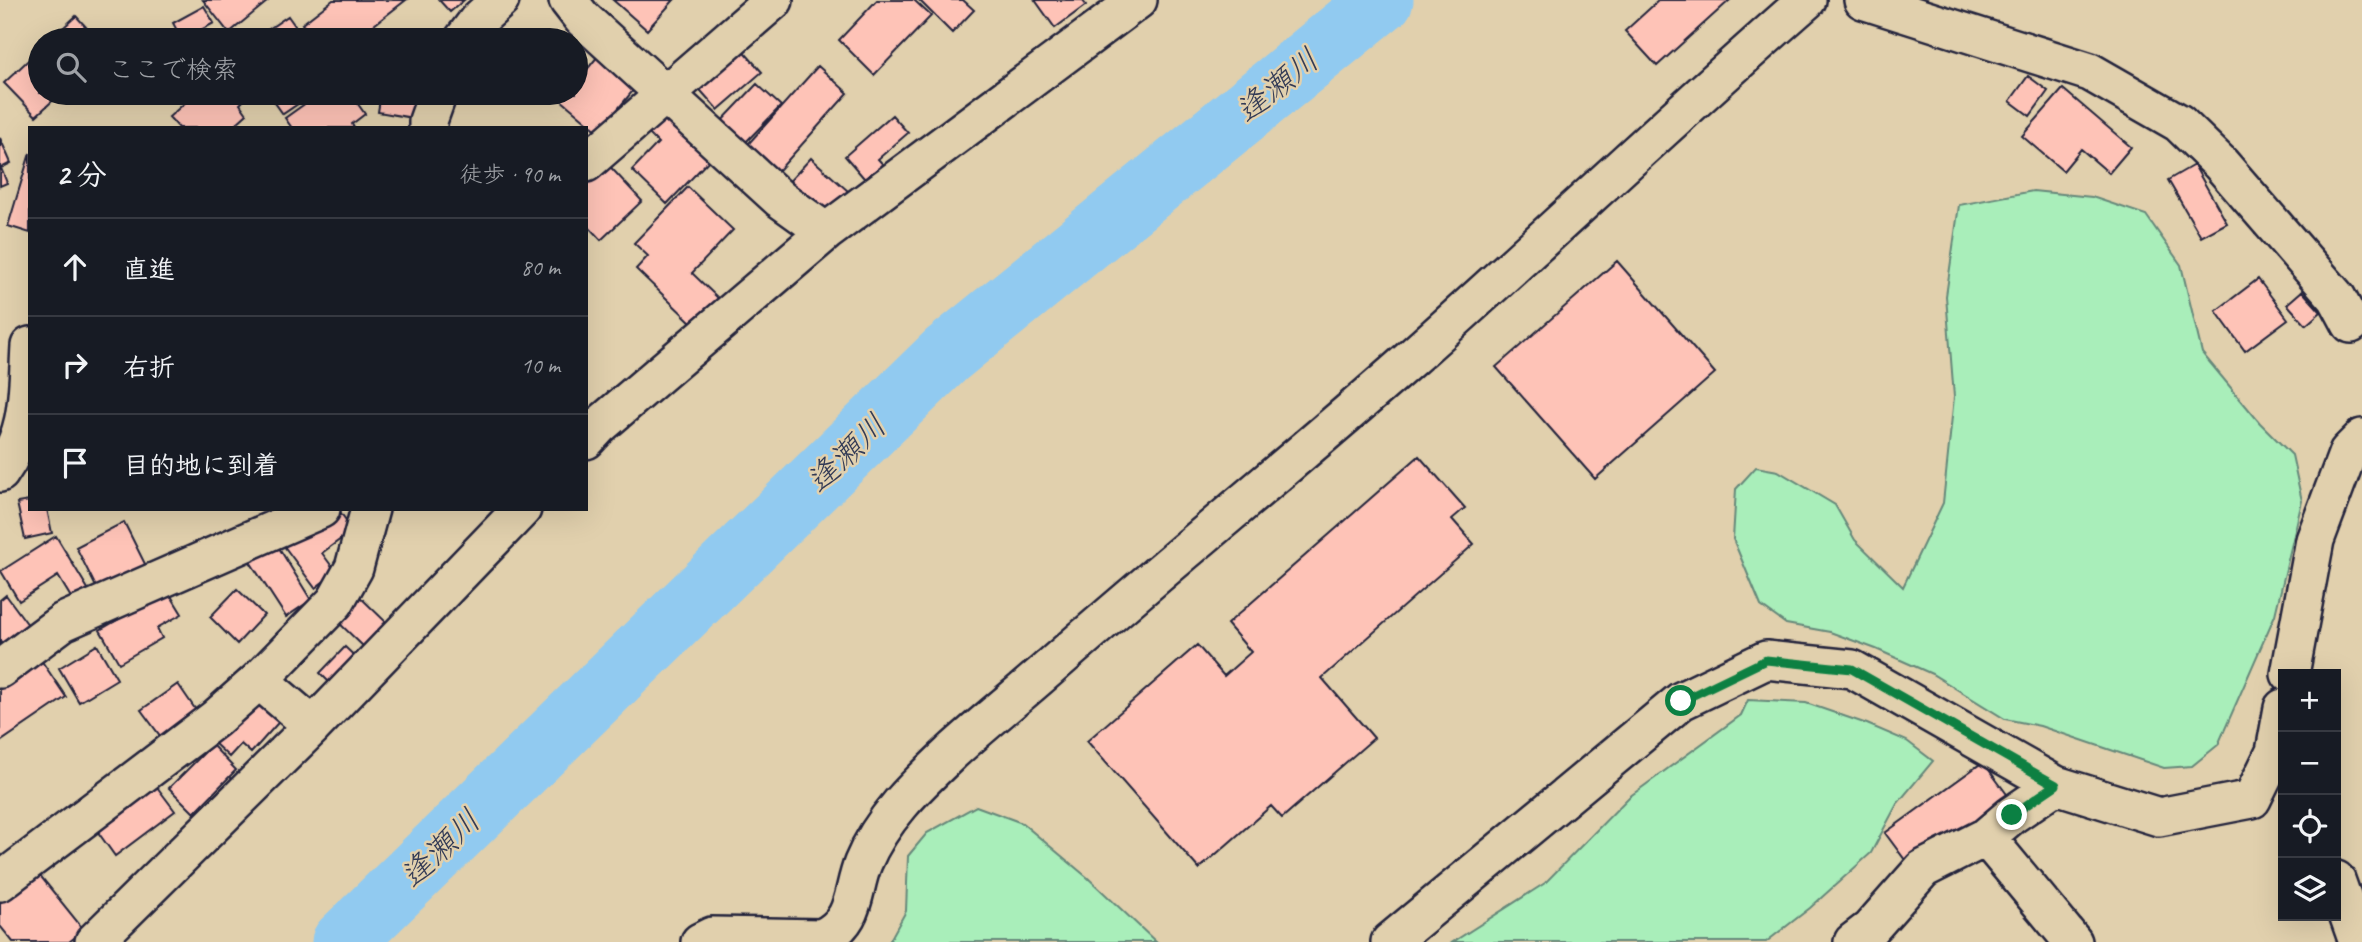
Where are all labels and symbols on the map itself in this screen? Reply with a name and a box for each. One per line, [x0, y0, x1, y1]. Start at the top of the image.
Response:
water label: 逢瀬川 [1227, 39, 1328, 132]
water label: 逢瀬川 [798, 405, 895, 501]
route start [1665, 685, 1696, 716]
route end [1996, 799, 2027, 830]
water label: 逢瀬川 [392, 800, 489, 896]

